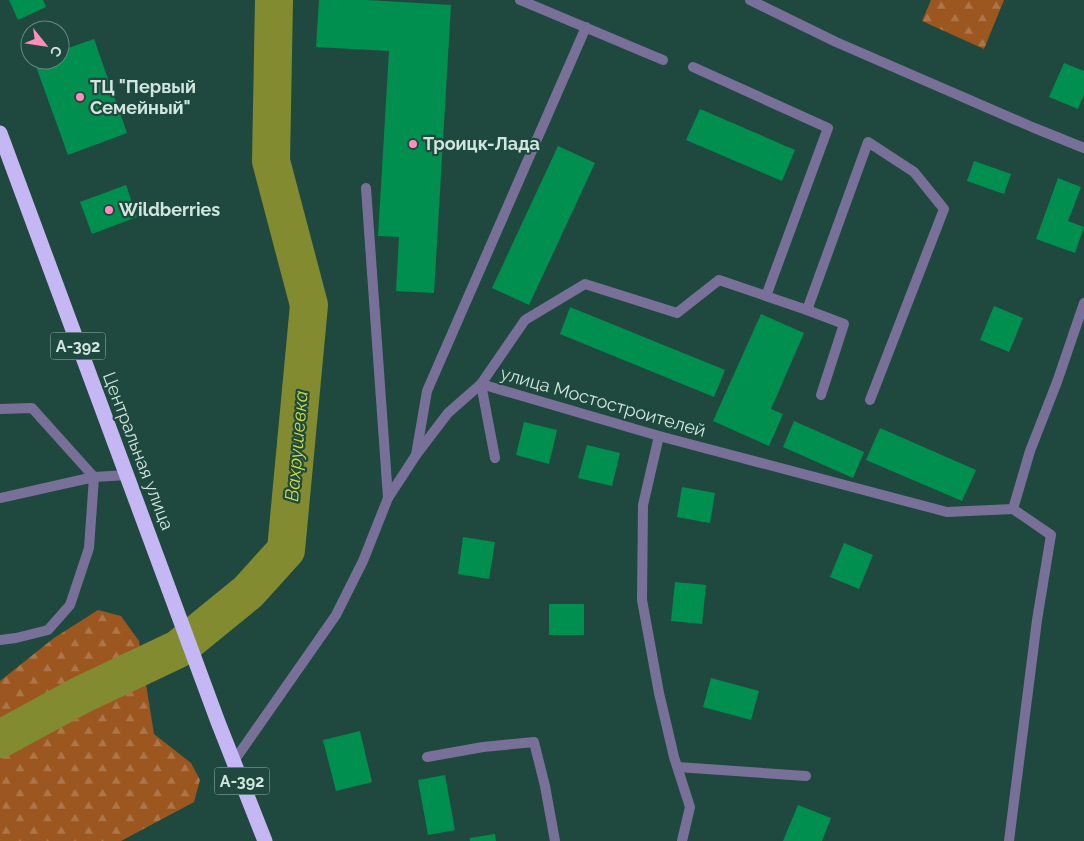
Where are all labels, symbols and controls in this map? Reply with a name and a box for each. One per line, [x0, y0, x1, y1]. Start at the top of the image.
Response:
north arrow [20, 20, 70, 70]
text: С [47, 43, 66, 60]
place label: ТЦ "Первый Семейный" [90, 76, 196, 118]
marker: ТЦ "Первый Семейный" [74, 91, 86, 103]
place label: Троицк-Лада [423, 133, 540, 154]
marker: Троицк-Лада [407, 138, 419, 150]
place label: Wildberries [119, 199, 220, 220]
marker: Wildberries [103, 204, 115, 216]
road number: А-392 [50, 332, 106, 360]
street label: улица Мостостроителей [498, 362, 708, 441]
street label: Центральная улица [99, 369, 178, 533]
water label: Вахрушевка [280, 390, 312, 502]
road number: А-392 [214, 768, 270, 794]

